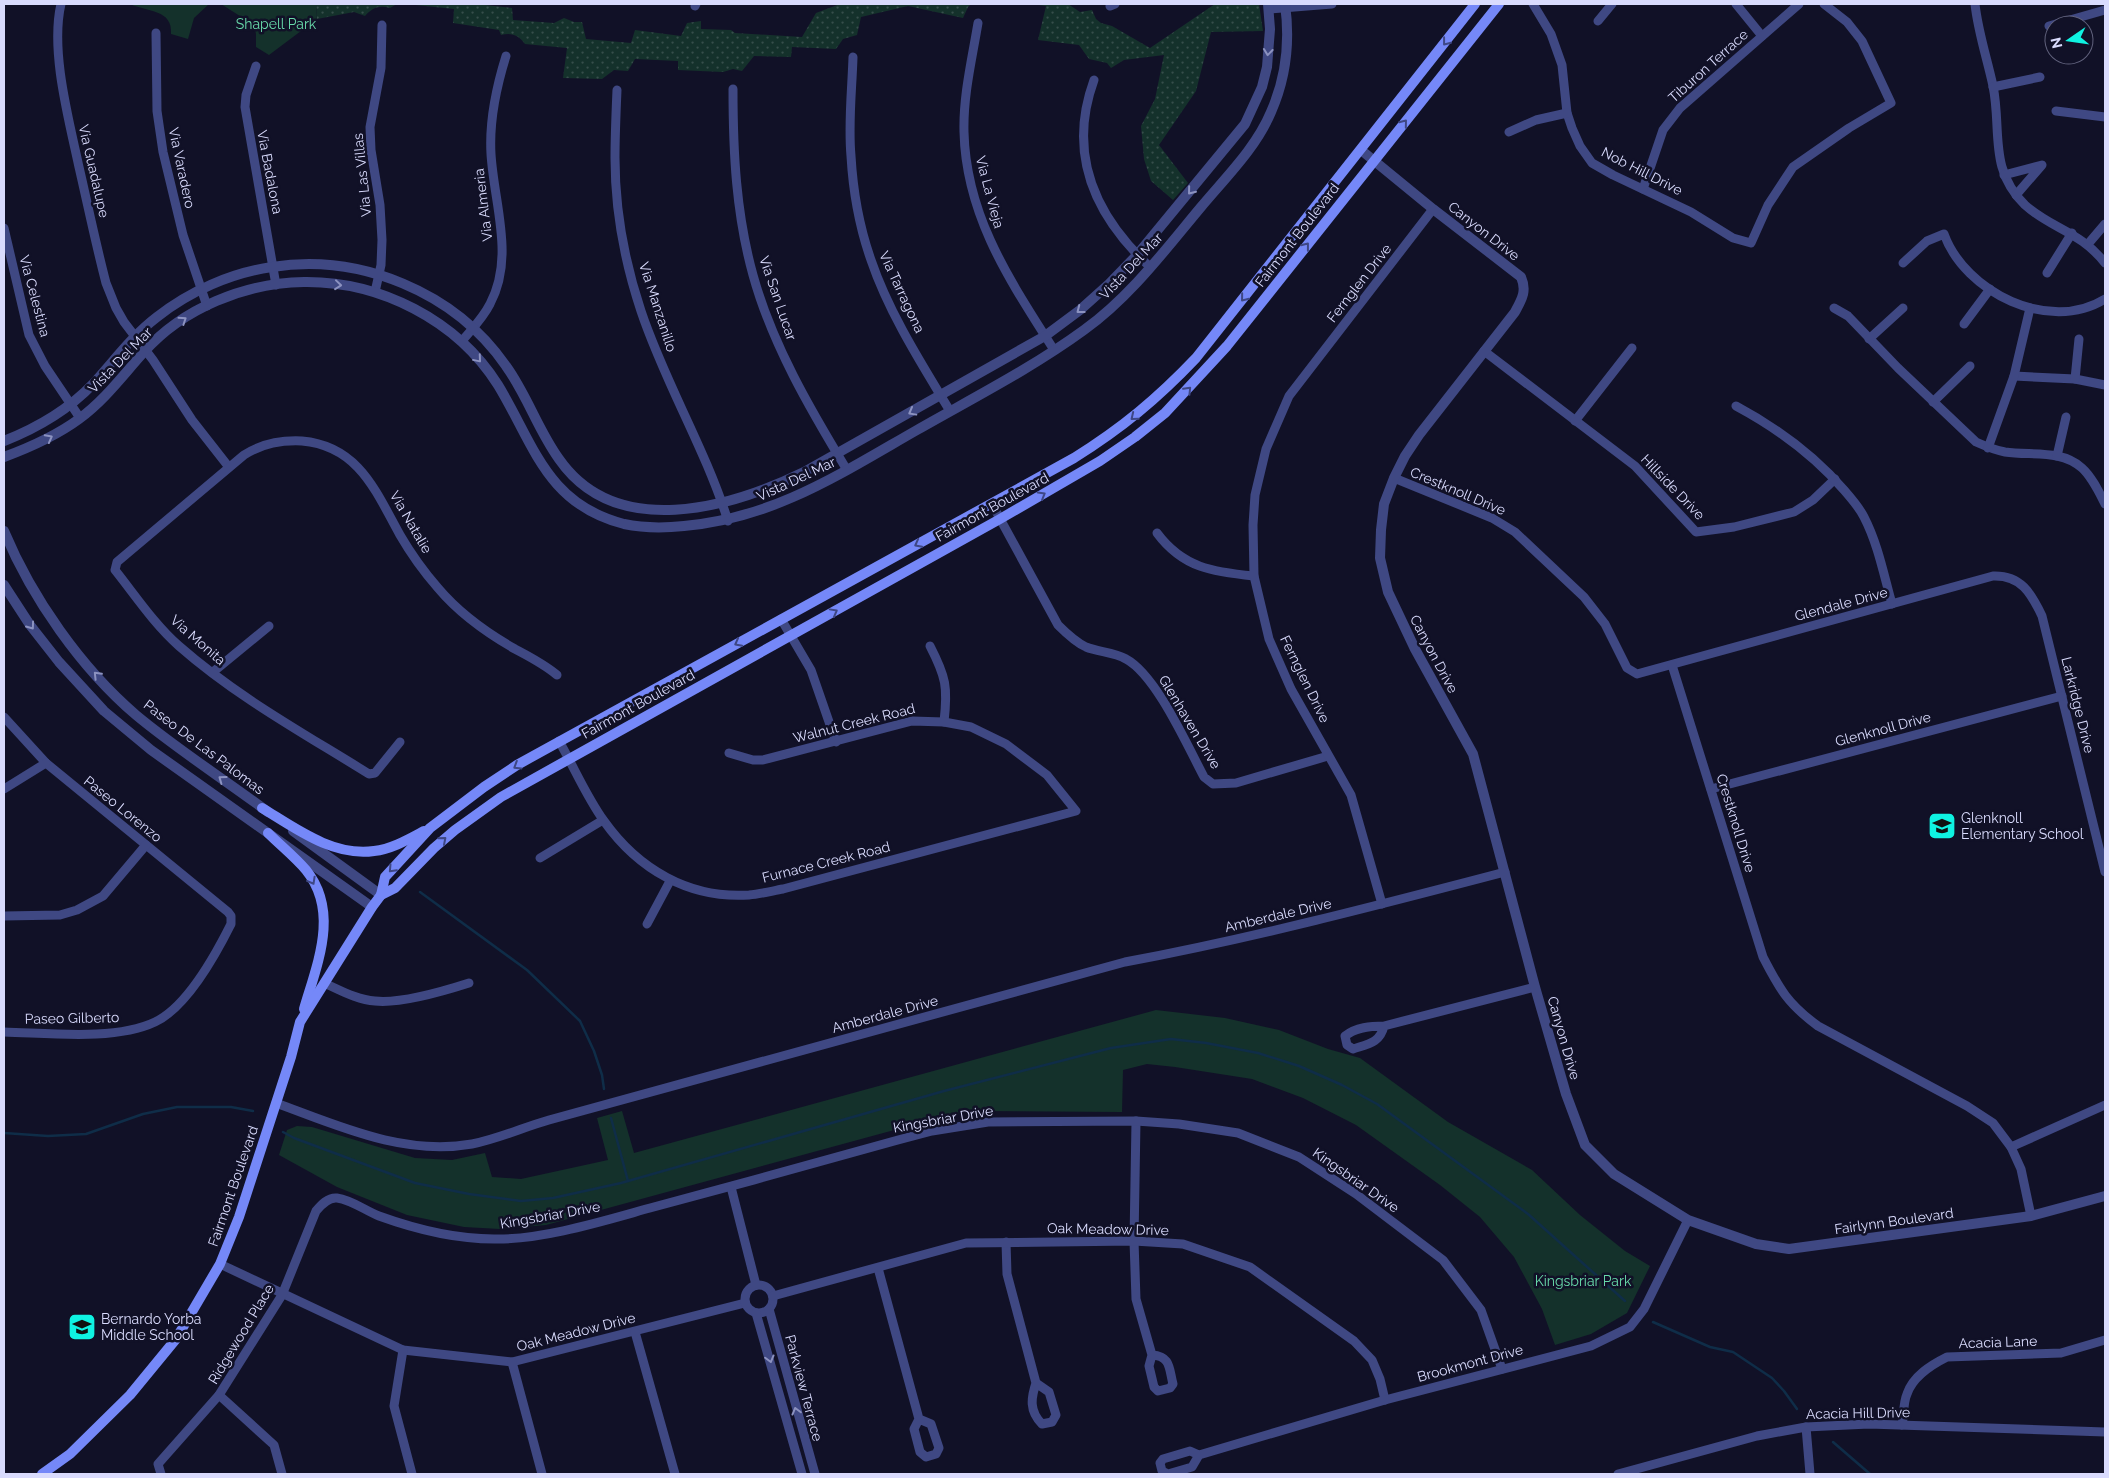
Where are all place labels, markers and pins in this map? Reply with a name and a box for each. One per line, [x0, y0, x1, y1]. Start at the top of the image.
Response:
place label: Glenknoll Elementary School [1961, 810, 2084, 842]
school or university icon: Glenknoll Elementary School [1927, 811, 1957, 841]
place label: Bernardo Yorba Middle School [101, 1311, 201, 1343]
school or university icon: Bernardo Yorba Middle School [67, 1312, 97, 1342]

